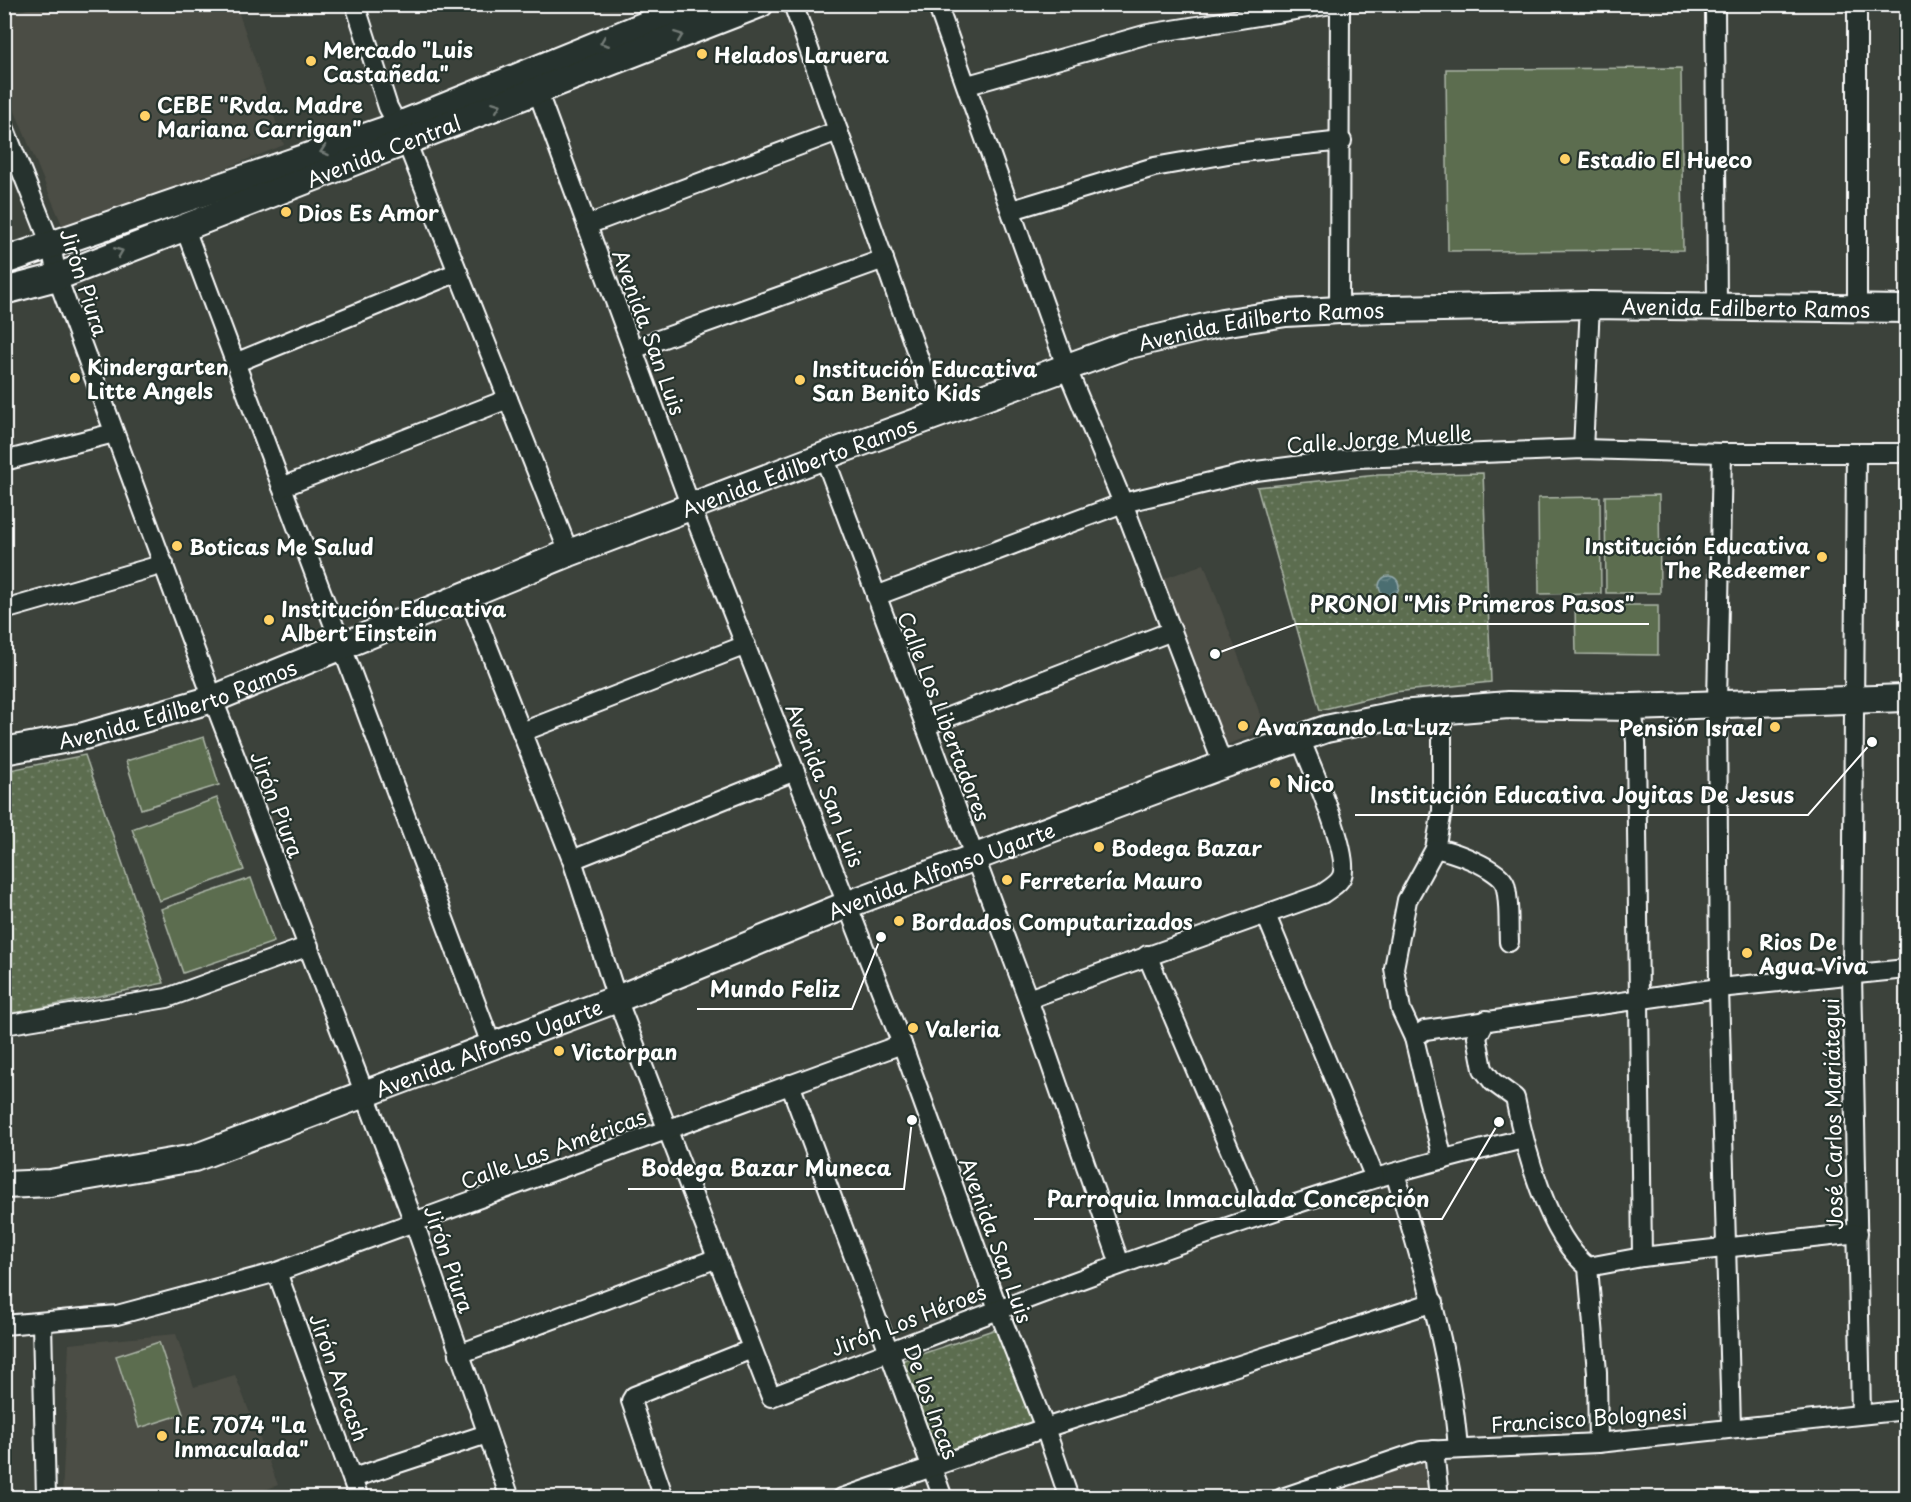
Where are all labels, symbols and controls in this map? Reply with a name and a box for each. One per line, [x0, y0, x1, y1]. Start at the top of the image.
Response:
one-way arrow [673, 31, 684, 43]
place label: Mercado "Luis Castañeda" [323, 33, 473, 89]
one-way arrow [599, 35, 610, 47]
place label: Helados Laruera [714, 38, 890, 70]
marker: Helados Laruera [695, 47, 709, 61]
marker: Mercado "Luis Castañeda" [304, 54, 318, 68]
place label: CEBE "Rvda. Madre Mariana Carrigan" [157, 88, 363, 144]
one-way arrow [491, 100, 502, 113]
street label: Avenida Central [301, 106, 465, 195]
marker: CEBE "Rvda. Madre Mariana Carrigan" [138, 109, 152, 123]
place label: Estadio El Hueco [1577, 143, 1752, 175]
one-way arrow [319, 144, 330, 157]
marker: Estadio El Hueco [1558, 152, 1572, 166]
place label: Dios Es Amor [298, 196, 439, 228]
marker: Dios Es Amor [279, 205, 293, 219]
street label: Jirón Piura [53, 224, 118, 340]
street label: Avenida San Luis [605, 245, 695, 419]
one-way arrow [113, 247, 124, 259]
street label: Avenida Edilberto Ramos [1621, 289, 1870, 325]
street label: Avenida Edilberto Ramos [1135, 293, 1384, 358]
place label: Kindergarten Litte Angels [87, 350, 229, 406]
place label: Institución Educativa San Benito Kids [812, 352, 1038, 408]
marker: Kindergarten Litte Angels [68, 371, 82, 385]
marker: Institución Educativa San Benito Kids [793, 373, 807, 387]
street label: Avenida Edilberto Ramos [677, 408, 921, 525]
street label: Calle Jorge Muelle [1285, 416, 1473, 460]
place label: Institución Educativa The Redeemer [1585, 529, 1810, 585]
place label: Boticas Me Salud [189, 530, 374, 562]
marker: Boticas Me Salud [170, 539, 184, 553]
marker: Institución Educativa The Redeemer [1815, 550, 1829, 564]
callout: PRONOI "Mis Primeros Pasos" [1296, 584, 1649, 624]
text: PRONOI "Mis Primeros Pasos" [1309, 586, 1635, 619]
place label: Institución Educativa Albert Einstein [281, 592, 507, 648]
street label: Calle Los Libertadores [890, 606, 1000, 826]
marker: Institución Educativa Albert Einstein [262, 613, 276, 627]
street label: Avenida Edilberto Ramos [56, 651, 301, 756]
street label: Avenida San Luis [779, 698, 873, 872]
place label: Avanzando La Luz [1255, 710, 1451, 742]
place label: Pensión Israel [1619, 711, 1763, 743]
marker: Avanzando La Luz [1236, 719, 1250, 733]
marker: Pensión Israel [1768, 720, 1782, 734]
street label: Jirón Piura [243, 746, 313, 862]
place label: Nico [1287, 767, 1334, 799]
callout: Institución Educativa Joyitas De Jesus [1355, 775, 1808, 815]
marker: Nico [1268, 776, 1282, 790]
text: Institución Educativa Joyitas De Jesus [1370, 777, 1795, 810]
street label: Avenida Alfonso Ugarte [823, 813, 1059, 927]
place label: Bodega Bazar [1111, 831, 1262, 863]
marker: Bodega Bazar [1092, 840, 1106, 854]
place label: Ferretería Mauro [1019, 864, 1202, 896]
marker: Ferretería Mauro [1000, 873, 1014, 887]
place label: Bordados Computarizados [911, 905, 1193, 937]
marker: Bordados Computarizados [892, 914, 906, 928]
place label: Rios De Agua Viva [1758, 925, 1868, 981]
marker: Rios De Agua Viva [1740, 946, 1754, 960]
callout: Mundo Feliz [697, 969, 852, 1009]
text: Mundo Feliz [710, 971, 840, 1004]
street label: Avenida Alfonso Ugarte [371, 990, 607, 1104]
street label: José Carlos Mariátegui [1814, 998, 1850, 1230]
place label: Valeria [925, 1012, 1001, 1044]
marker: Valeria [906, 1021, 920, 1035]
place label: Victorpan [571, 1035, 677, 1067]
marker: Victorpan [552, 1044, 566, 1058]
street label: Calle Las Américas [456, 1100, 650, 1196]
callout: Bodega Bazar Muneca [628, 1149, 904, 1189]
text: Bodega Bazar Muneca [641, 1150, 891, 1183]
street label: Avenida San Luis [952, 1153, 1042, 1327]
callout: Parroquia Inmaculada Concepción [1034, 1179, 1442, 1219]
text: Parroquia Inmaculada Concepción [1046, 1181, 1430, 1214]
street label: Jirón Piura [417, 1201, 483, 1317]
street label: Jirón Los Héroes [826, 1275, 990, 1363]
street label: Jirón Ancash [302, 1309, 378, 1445]
street label: De los Incas [896, 1338, 968, 1464]
street label: Francisco Bolognesi [1490, 1394, 1688, 1440]
place label: I.E. 7074 "La Inmaculada" [174, 1408, 309, 1464]
marker: I.E. 7074 "La Inmaculada" [155, 1429, 169, 1443]

